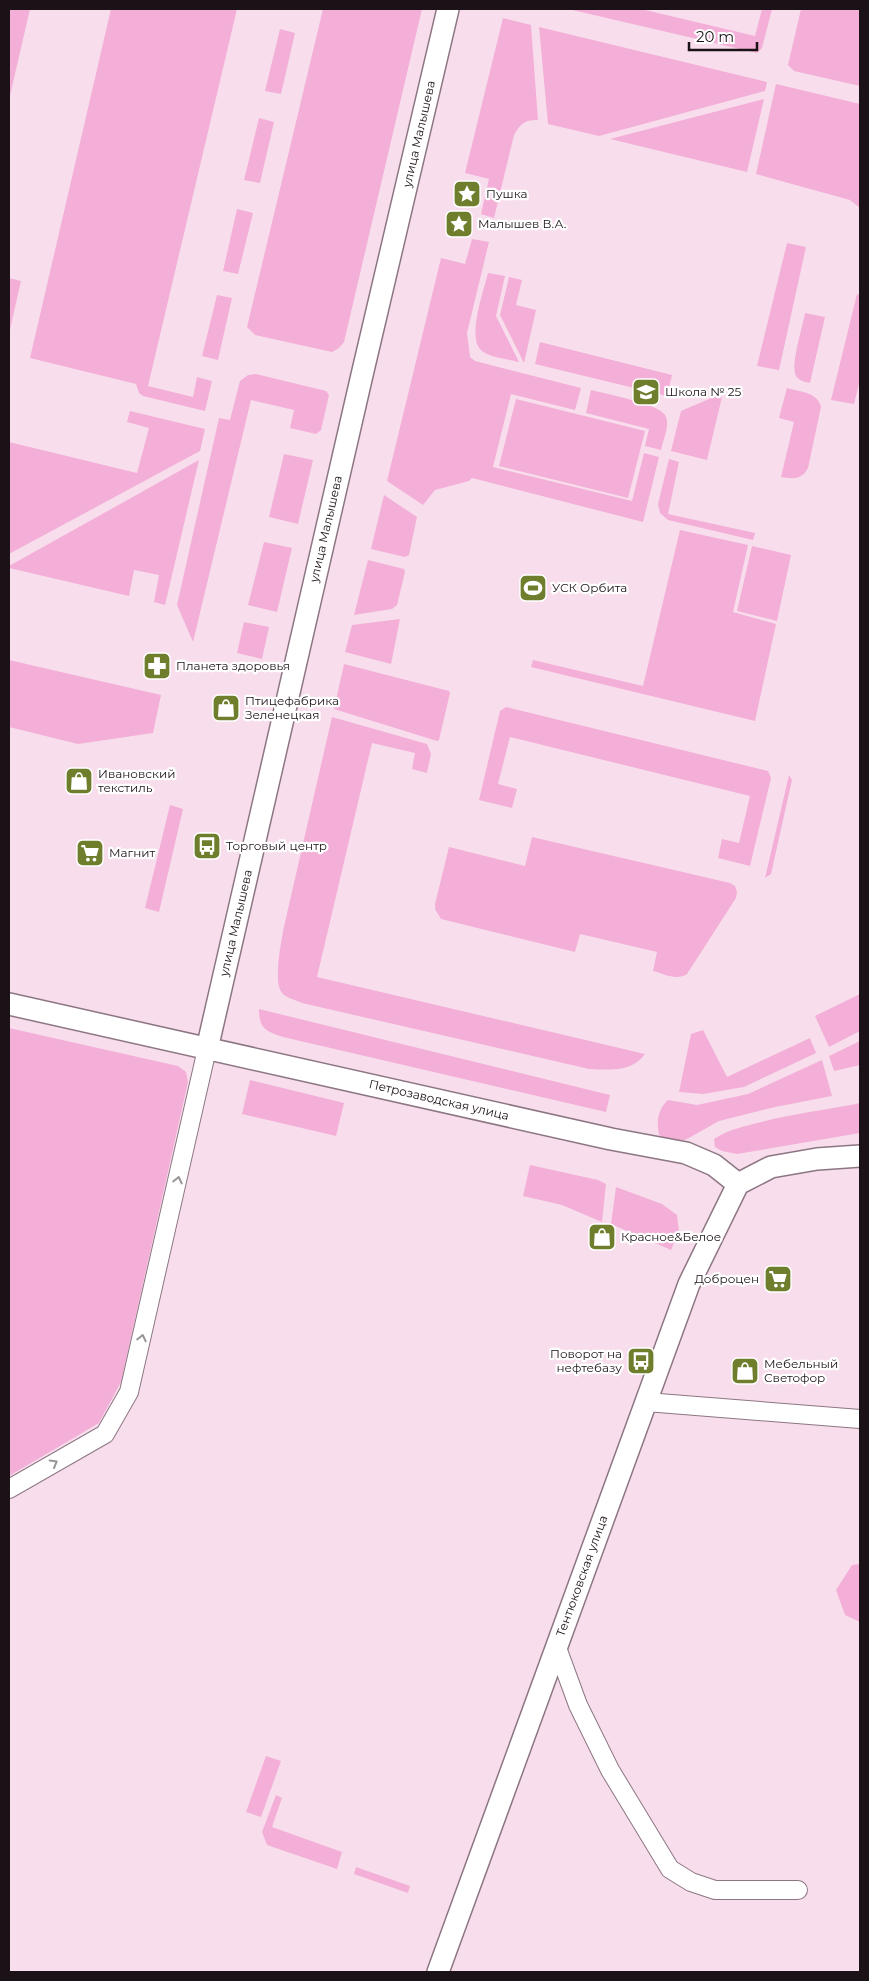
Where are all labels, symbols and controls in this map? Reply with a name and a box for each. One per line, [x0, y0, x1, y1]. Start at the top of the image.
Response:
scale bar [689, 20, 756, 52]
text: 20 m [696, 27, 734, 46]
street label: улица Малышева [399, 79, 438, 190]
place icon: Пушка [452, 179, 482, 209]
place label: Пушка [486, 186, 528, 201]
place icon: Малышев В.А. [444, 209, 474, 239]
place label: Малышев В.А. [478, 216, 566, 231]
school or university icon: Школа № 25 [631, 377, 661, 407]
place label: Школа № 25 [665, 384, 742, 399]
street label: улица Малышева [306, 474, 345, 585]
sports icon: УСК Орбита [518, 573, 548, 603]
place label: УСК Орбита [552, 580, 627, 595]
pharmacy icon: Планета здоровья [142, 651, 172, 681]
place label: Планета здоровья [176, 658, 290, 673]
shop icon: Птицефабрика Зеленецкая [211, 693, 241, 723]
place label: Птицефабрика Зеленецкая [245, 693, 339, 722]
shop icon: Ивановский текстиль [64, 766, 94, 796]
place label: Ивановский текстиль [98, 766, 175, 795]
bus stop icon: Торговый центр [192, 831, 222, 861]
supermarket icon: Магнит [75, 838, 105, 868]
place label: Торговый центр [226, 838, 327, 853]
place label: Магнит [109, 845, 156, 860]
street label: улица Малышева [216, 868, 255, 979]
street label: Петрозаводская улица [368, 1076, 511, 1123]
one-way arrow [172, 1176, 183, 1185]
shop icon: Красное&Белое [587, 1222, 617, 1252]
place label: Красное&Белое [621, 1229, 721, 1244]
supermarket icon: Доброцен [763, 1264, 793, 1294]
place label: Доброцен [695, 1271, 759, 1286]
one-way arrow [136, 1334, 147, 1343]
place label: Поворот на нефтебазу [550, 1346, 622, 1375]
bus stop icon: Поворот на нефтебазу [626, 1346, 656, 1376]
shop icon: Мебельный Светофор [730, 1356, 760, 1386]
place label: Мебельный Светофор [764, 1356, 838, 1385]
one-way arrow [48, 1460, 57, 1470]
street label: Тентюковская улица [553, 1513, 610, 1639]

